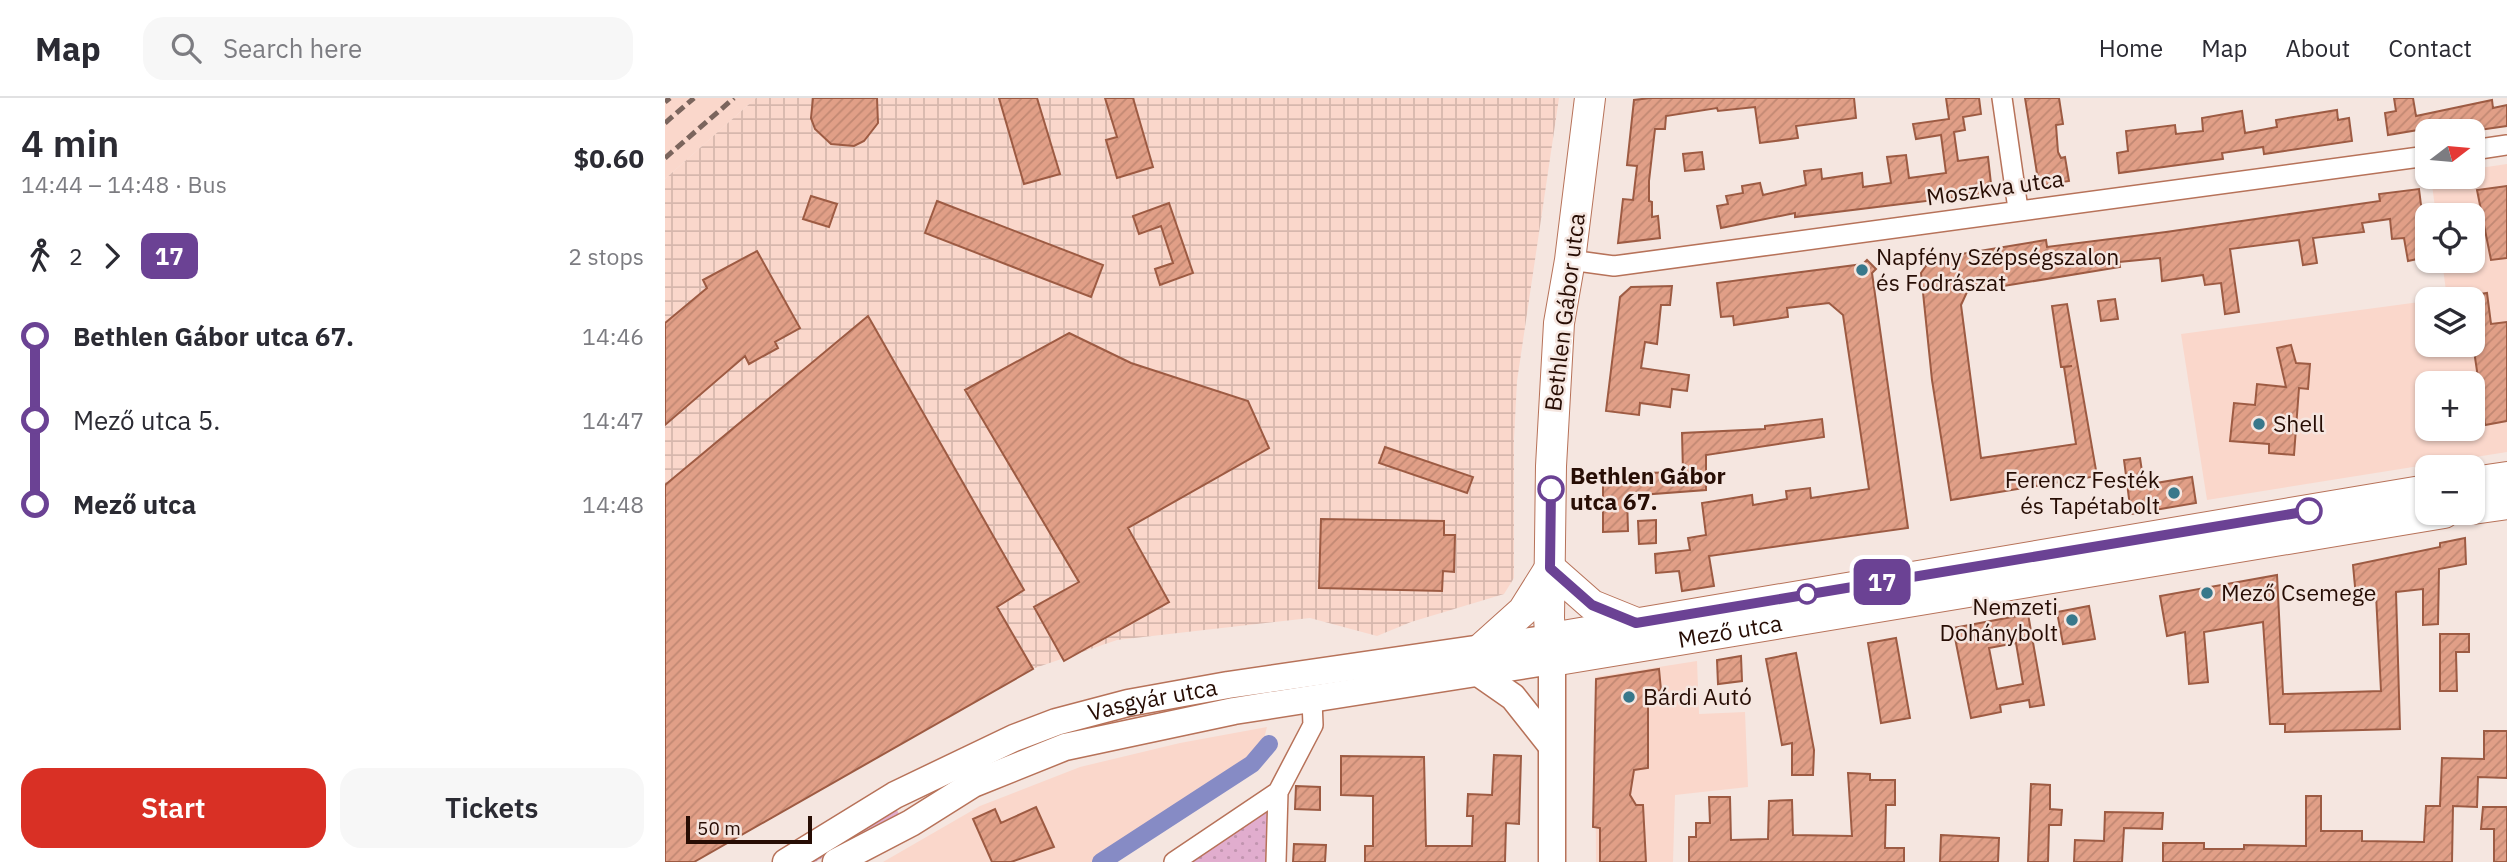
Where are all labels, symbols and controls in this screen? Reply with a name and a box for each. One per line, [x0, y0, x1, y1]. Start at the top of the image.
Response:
search box [143, 17, 633, 80]
text: Map [35, 27, 101, 70]
icon: search [167, 29, 205, 67]
text: Search here [223, 31, 362, 65]
text: Home [2099, 32, 2163, 64]
text: Map [2201, 32, 2247, 64]
text: About [2285, 32, 2350, 64]
text: Contact [2388, 32, 2472, 64]
text: 4 min [21, 118, 119, 167]
north arrow [2415, 119, 2485, 189]
map controls [2415, 119, 2485, 525]
text: $0.60 [574, 141, 644, 175]
street label: Moszkva utca [1924, 163, 2066, 212]
text: 14:44 – 14:48 · Bus [21, 169, 227, 199]
button: locate [2415, 203, 2485, 273]
street label: Bethlen Gábor utca [1537, 211, 1591, 413]
icon: walk [21, 237, 59, 275]
icon: forward [93, 237, 131, 275]
text: 17 [155, 240, 184, 272]
text: 2 [69, 241, 83, 271]
text: 2 stops [568, 241, 644, 271]
place label: Napfény Szépségszalon és Fodrászat [1876, 241, 2119, 297]
marker: Napfény Szépségszalon és Fodrászat [1854, 262, 1870, 278]
button: layers [2415, 287, 2485, 357]
text: Bethlen Gábor utca 67. [73, 319, 354, 353]
text: 14:46 [582, 321, 644, 351]
button: + [2415, 371, 2485, 441]
text: Mező utca 5. [73, 403, 220, 437]
text: 14:47 [582, 405, 644, 435]
place label: Shell [2273, 408, 2324, 438]
marker: Shell [2251, 416, 2267, 432]
button: − [2415, 455, 2485, 525]
place label: Bethlen Gábor utca 67. [1570, 460, 1726, 516]
place label: Ferencz Festék és Tapétabolt [2005, 464, 2160, 520]
marker: Bethlen Gábor utca 67. [1538, 476, 1564, 502]
marker: Ferencz Festék és Tapétabolt [2166, 485, 2182, 501]
text: Mező utca [73, 487, 196, 521]
text: 14:48 [582, 489, 644, 519]
unlabelled marker [2296, 498, 2322, 524]
line badge: 17 [1851, 559, 1913, 605]
text: 17 [1868, 566, 1896, 598]
place label: Mező Csemege [2221, 577, 2376, 607]
unlabelled marker [1797, 584, 1817, 604]
marker: Mező Csemege [2199, 585, 2215, 601]
place label: Nemzeti Dohánybolt [1940, 591, 2058, 647]
street label: Mező utca [1676, 607, 1784, 654]
marker: Nemzeti Dohánybolt [2064, 612, 2080, 628]
street label: Vasgyár utca [1084, 671, 1219, 727]
place label: Bárdi Autó [1643, 681, 1752, 711]
marker: Bárdi Autó [1621, 689, 1637, 705]
button: Start [21, 768, 326, 848]
button: Tickets [340, 768, 644, 848]
scale bar [686, 813, 812, 845]
text: 50 m [697, 816, 741, 840]

